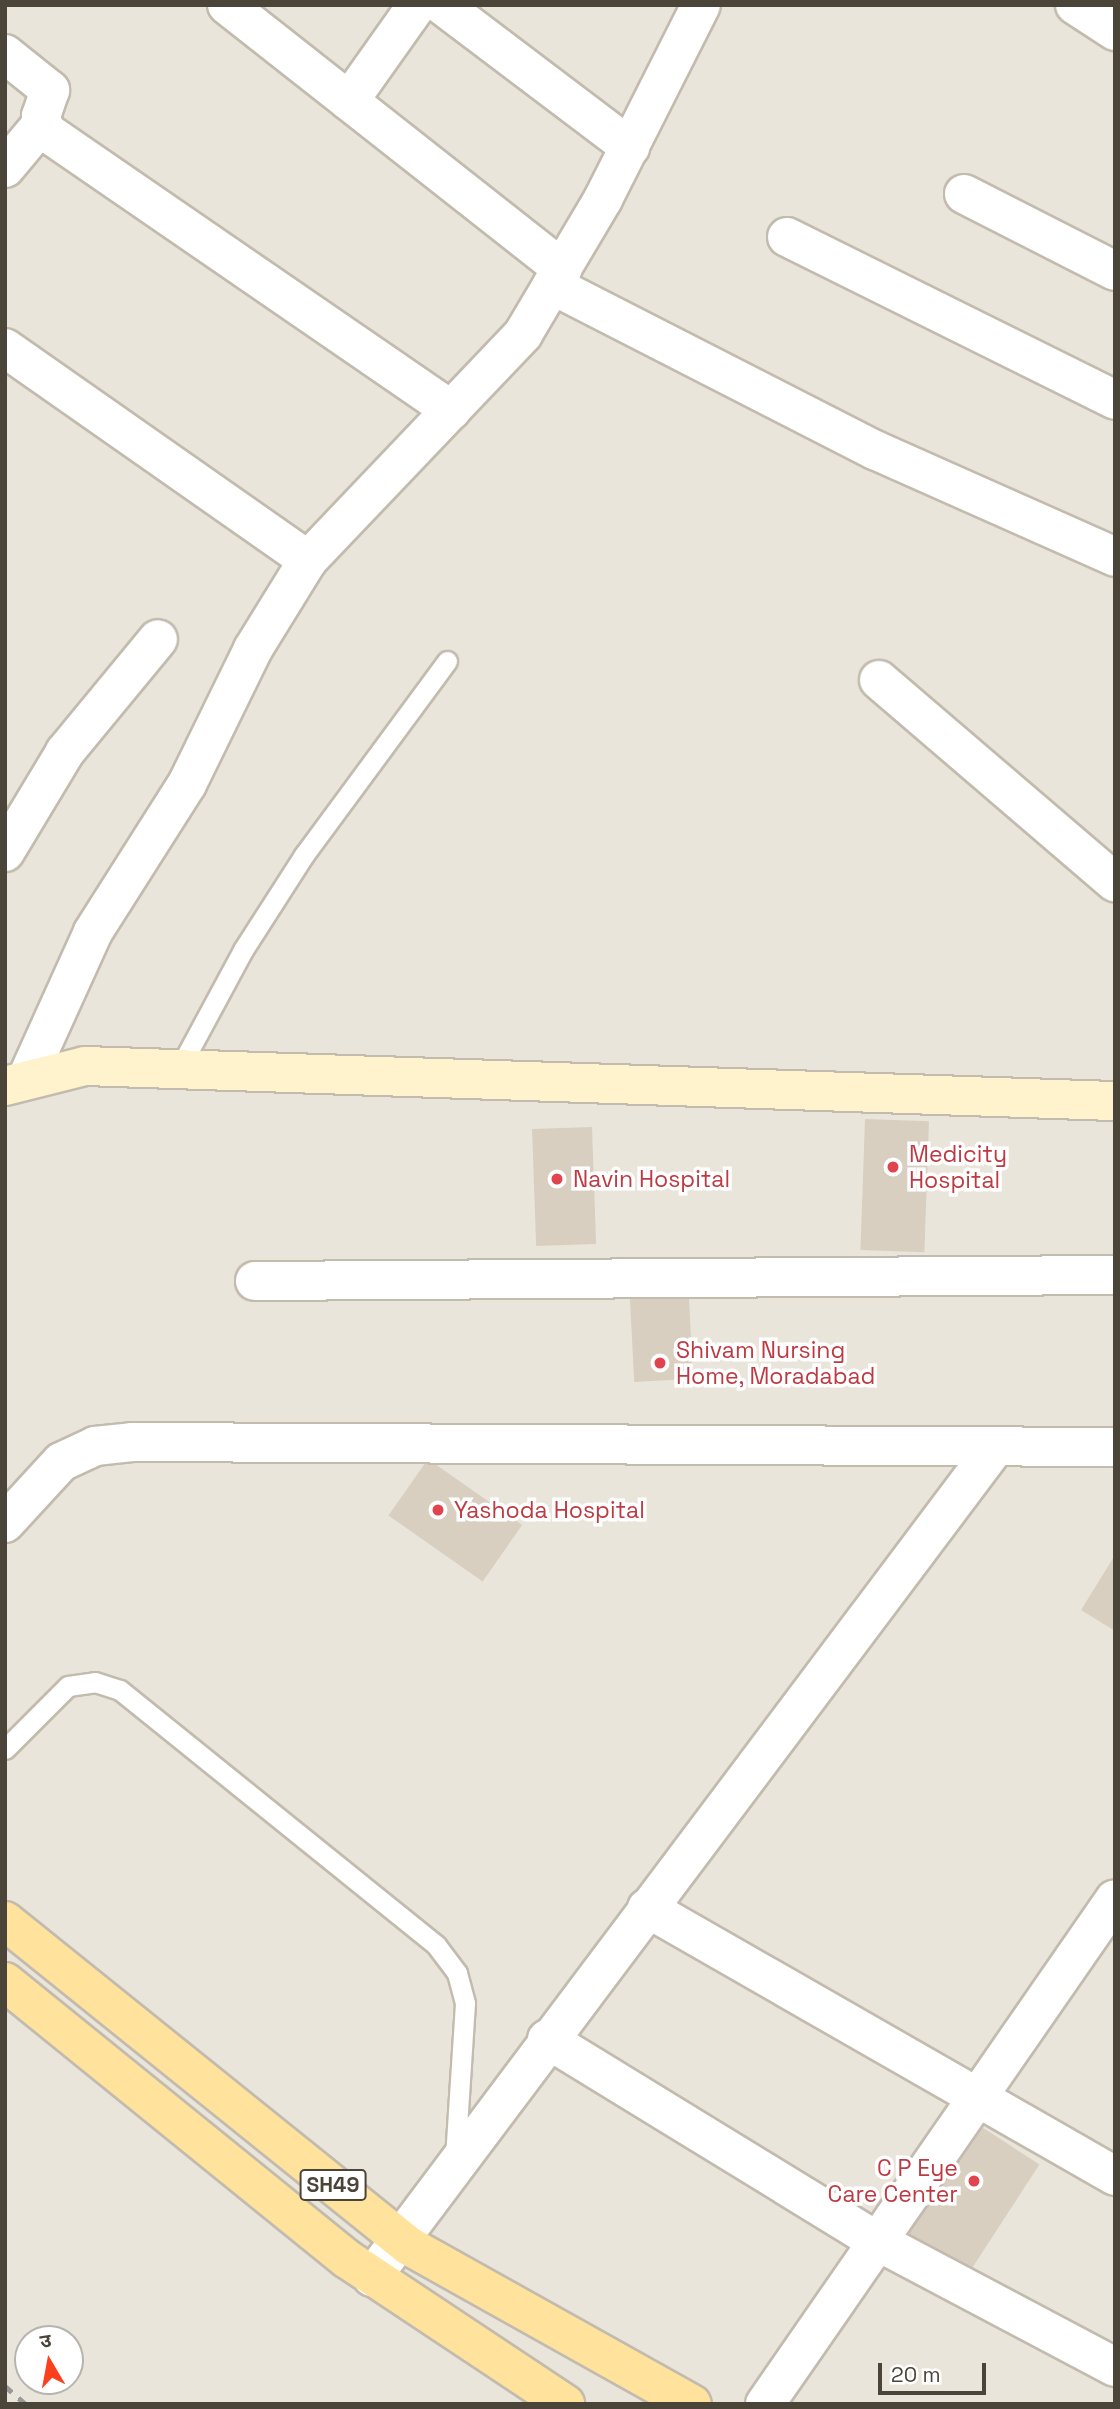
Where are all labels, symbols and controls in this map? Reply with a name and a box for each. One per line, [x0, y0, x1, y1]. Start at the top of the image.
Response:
place label: Medicity Hospital [909, 1140, 1007, 1194]
marker: Medicity Hospital [883, 1157, 903, 1177]
place label: Navin Hospital [573, 1165, 730, 1193]
marker: Navin Hospital [547, 1169, 567, 1189]
place label: Shivam Nursing Home, Moradabad [676, 1336, 876, 1390]
marker: Shivam Nursing Home, Moradabad [650, 1353, 670, 1373]
place label: Yashoda Hospital [454, 1496, 645, 1524]
marker: Yashoda Hospital [428, 1500, 448, 1520]
place label: C P Eye Care Center [828, 2154, 958, 2208]
road number: SH49 [298, 2168, 368, 2202]
marker: C P Eye Care Center [964, 2171, 984, 2191]
north arrow [14, 2325, 84, 2395]
text: उ [38, 2328, 53, 2354]
scale bar [882, 2350, 990, 2394]
text: 20 m [891, 2361, 941, 2388]

